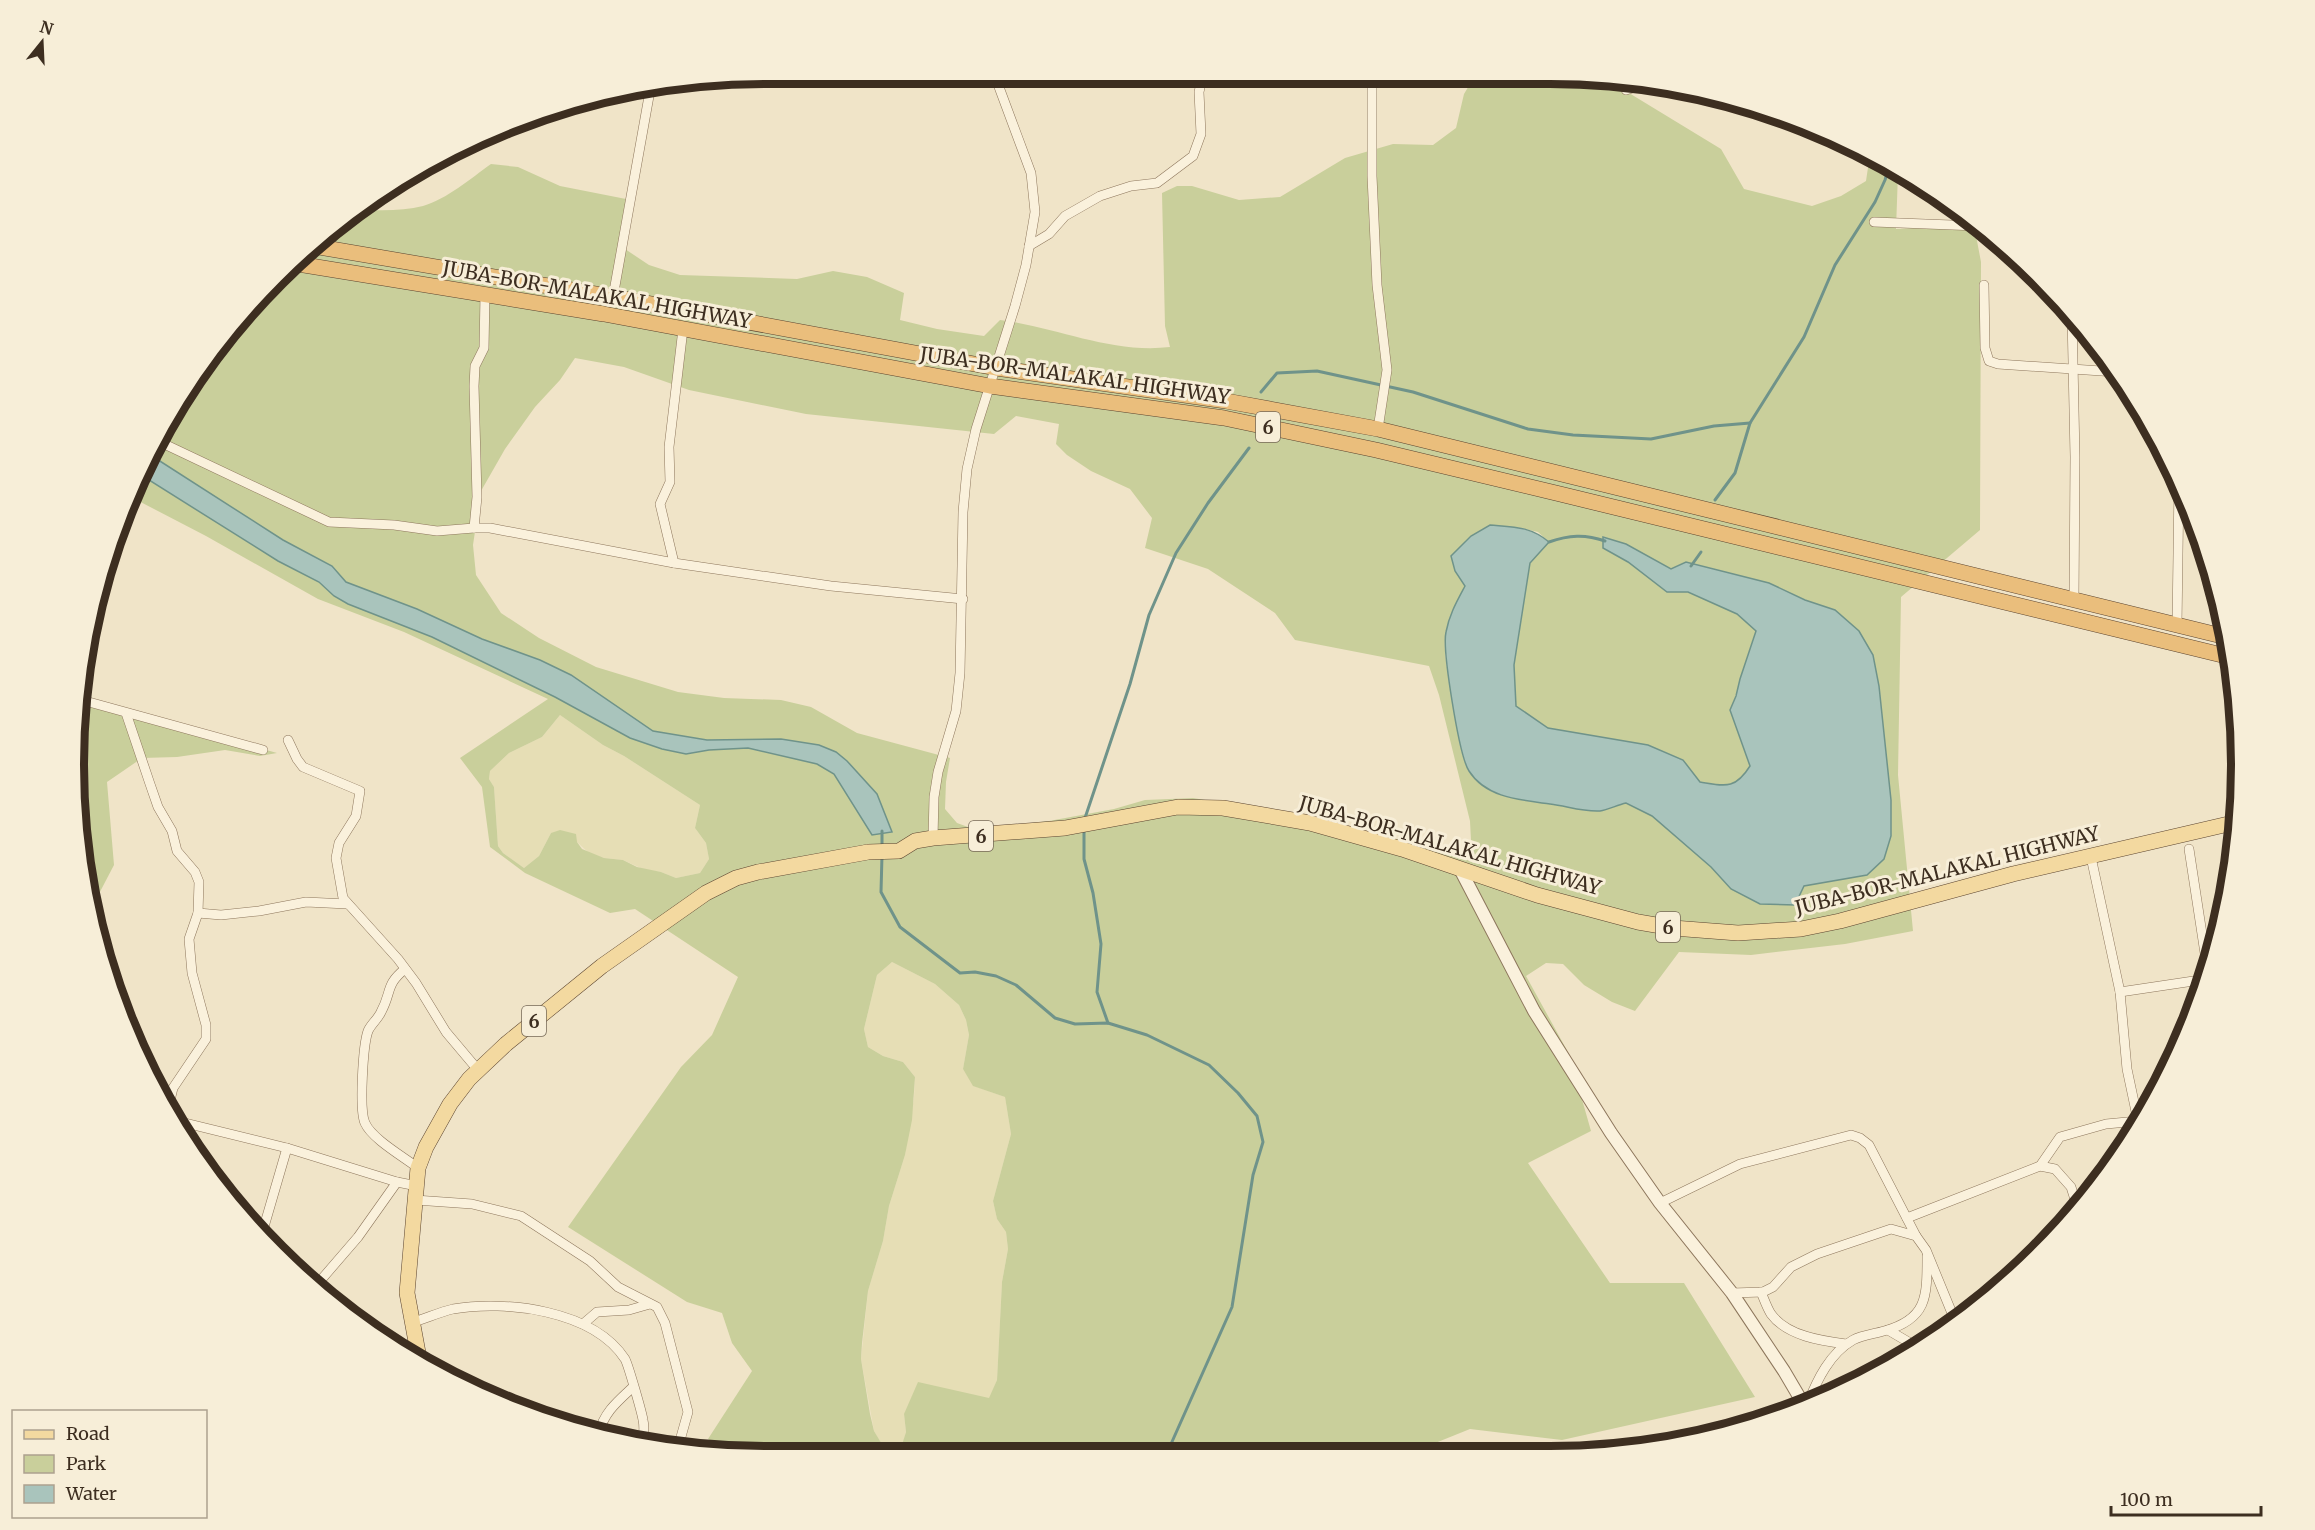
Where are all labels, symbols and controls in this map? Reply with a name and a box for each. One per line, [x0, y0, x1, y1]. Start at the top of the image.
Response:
north arrow [12, 12, 72, 72]
text: N [38, 16, 56, 39]
street label: JUBA-BOR-MALAKAL HIGHWAY [440, 254, 754, 334]
street label: JUBA-BOR-MALAKAL HIGHWAY [917, 341, 1233, 409]
road number: 6 [1256, 412, 1280, 442]
street label: JUBA-BOR-MALAKAL HIGHWAY [1295, 790, 1605, 900]
street label: JUBA-BOR-MALAKAL HIGHWAY [1791, 820, 2103, 920]
road number: 6 [969, 821, 993, 851]
road number: 6 [1656, 912, 1680, 942]
road number: 6 [522, 1006, 546, 1036]
legend [12, 1410, 207, 1518]
text: Road [66, 1422, 110, 1445]
text: Park [66, 1452, 107, 1475]
scale bar [2111, 1479, 2261, 1517]
text: Water [65, 1482, 117, 1505]
text: 100 m [2120, 1488, 2173, 1511]

